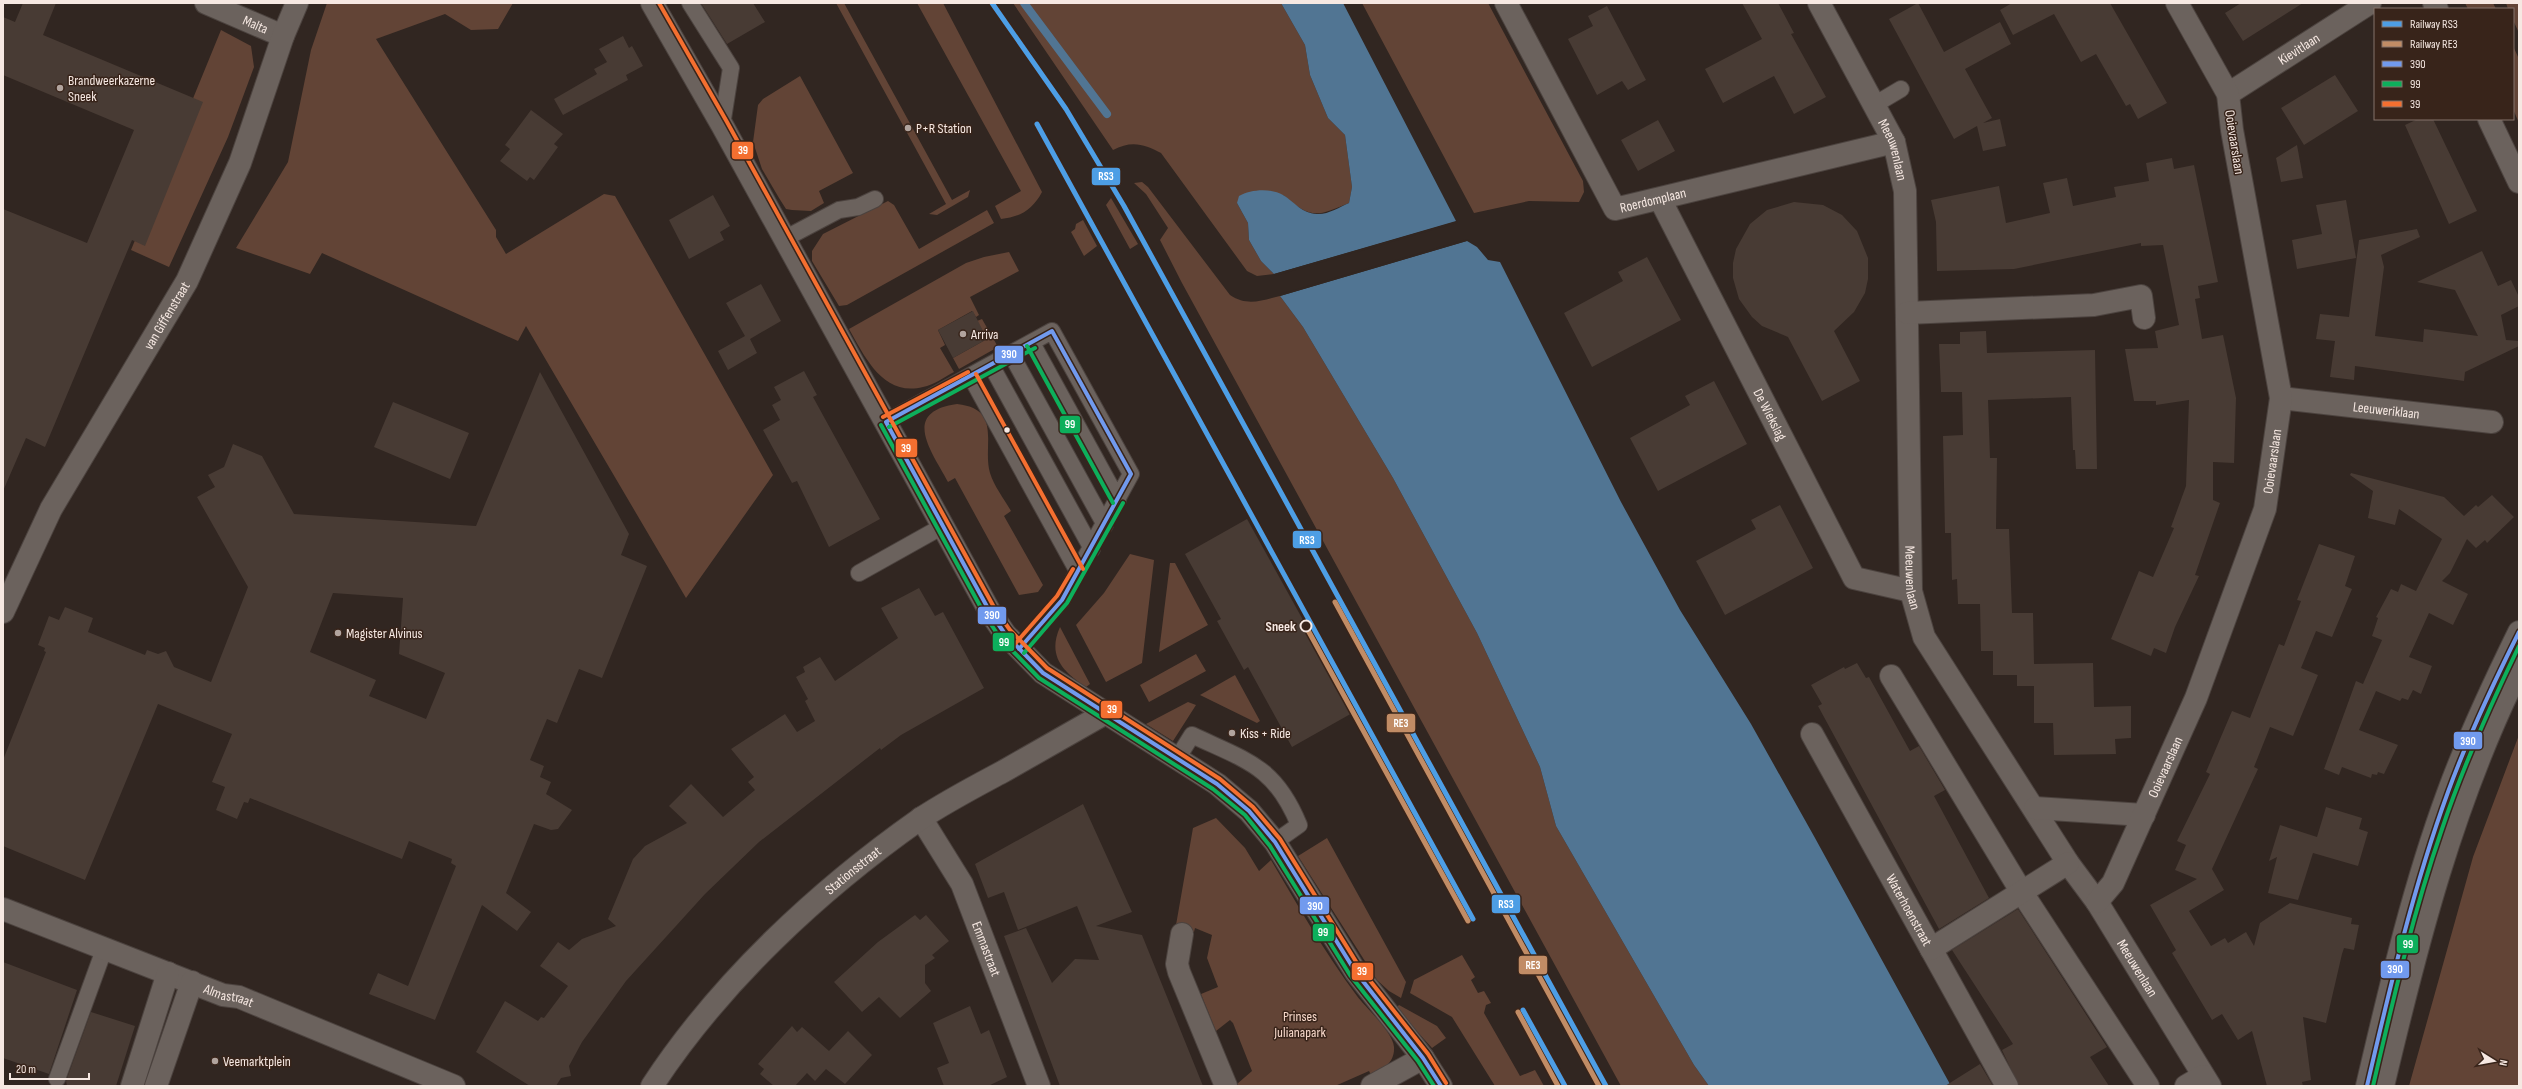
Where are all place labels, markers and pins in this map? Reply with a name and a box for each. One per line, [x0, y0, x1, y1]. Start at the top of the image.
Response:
place label: Brandweerkazerne Sneek [68, 72, 155, 105]
marker: Brandweerkazerne Sneek [55, 83, 65, 93]
place label: P+R Station [916, 120, 972, 137]
marker: P+R Station [903, 123, 913, 133]
place label: Arriva [970, 326, 999, 343]
marker: Arriva [958, 329, 968, 339]
unlabelled marker [1002, 425, 1012, 435]
place label: Sneek [1266, 618, 1296, 635]
marker: Sneek [1299, 619, 1313, 633]
place label: Magister Alvinus [346, 625, 423, 642]
marker: Magister Alvinus [333, 628, 343, 638]
place label: Kiss + Ride [1240, 725, 1291, 742]
marker: Kiss + Ride [1227, 728, 1237, 738]
place label: Veemarktplein [223, 1053, 291, 1070]
marker: Veemarktplein [210, 1056, 220, 1066]

